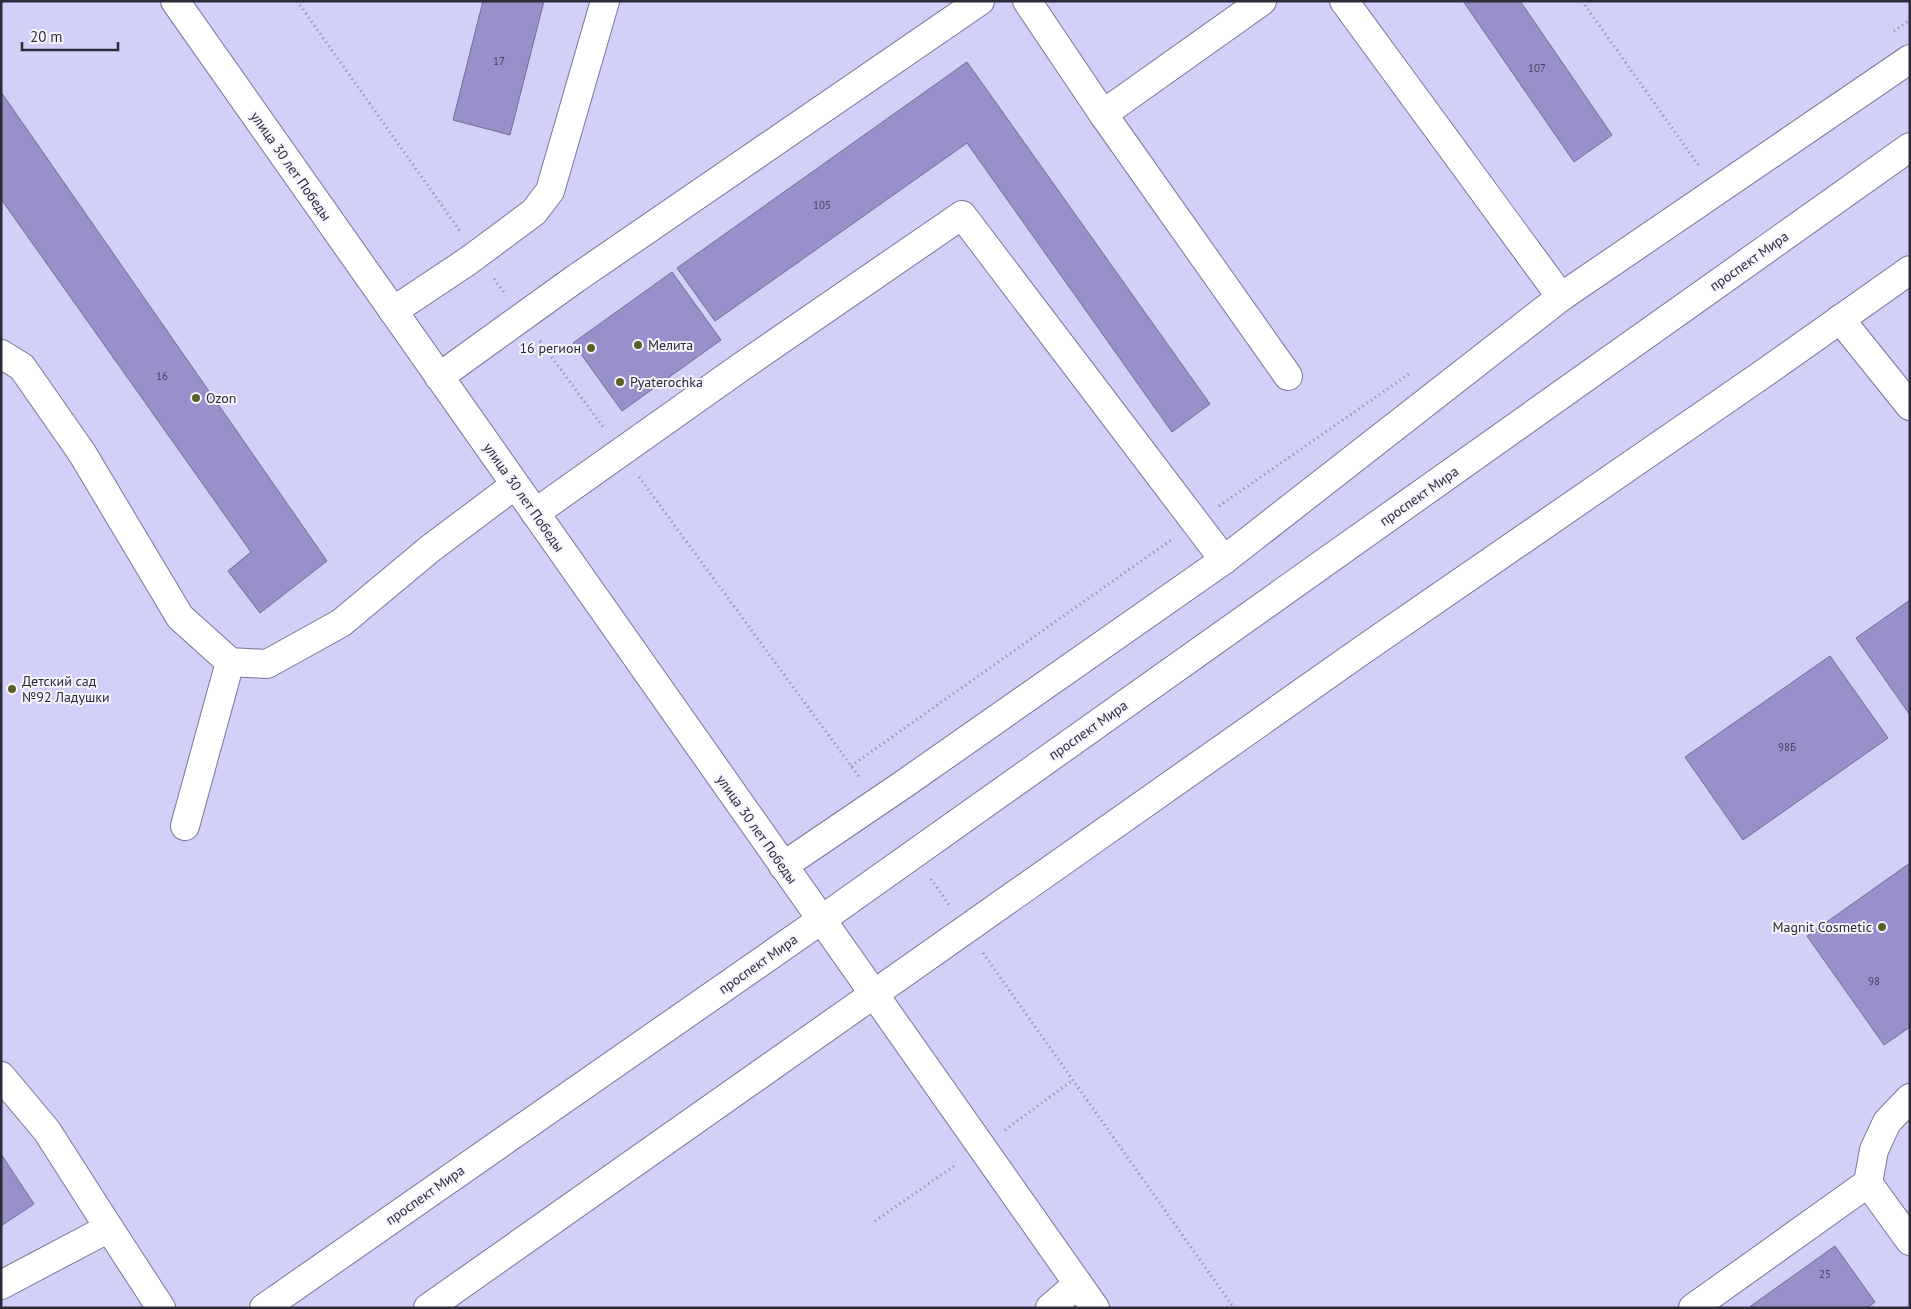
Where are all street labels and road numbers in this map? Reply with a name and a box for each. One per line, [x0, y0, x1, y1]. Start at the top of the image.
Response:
street label: улица 30 лет Победы [247, 108, 335, 224]
street label: проспект Мира [1706, 227, 1792, 295]
street label: улица 30 лет Победы [480, 439, 568, 555]
street label: проспект Мира [1376, 462, 1462, 530]
street label: проспект Мира [1045, 696, 1131, 764]
street label: улица 30 лет Победы [713, 771, 801, 887]
street label: проспект Мира [715, 930, 801, 998]
street label: проспект Мира [382, 1161, 468, 1229]

